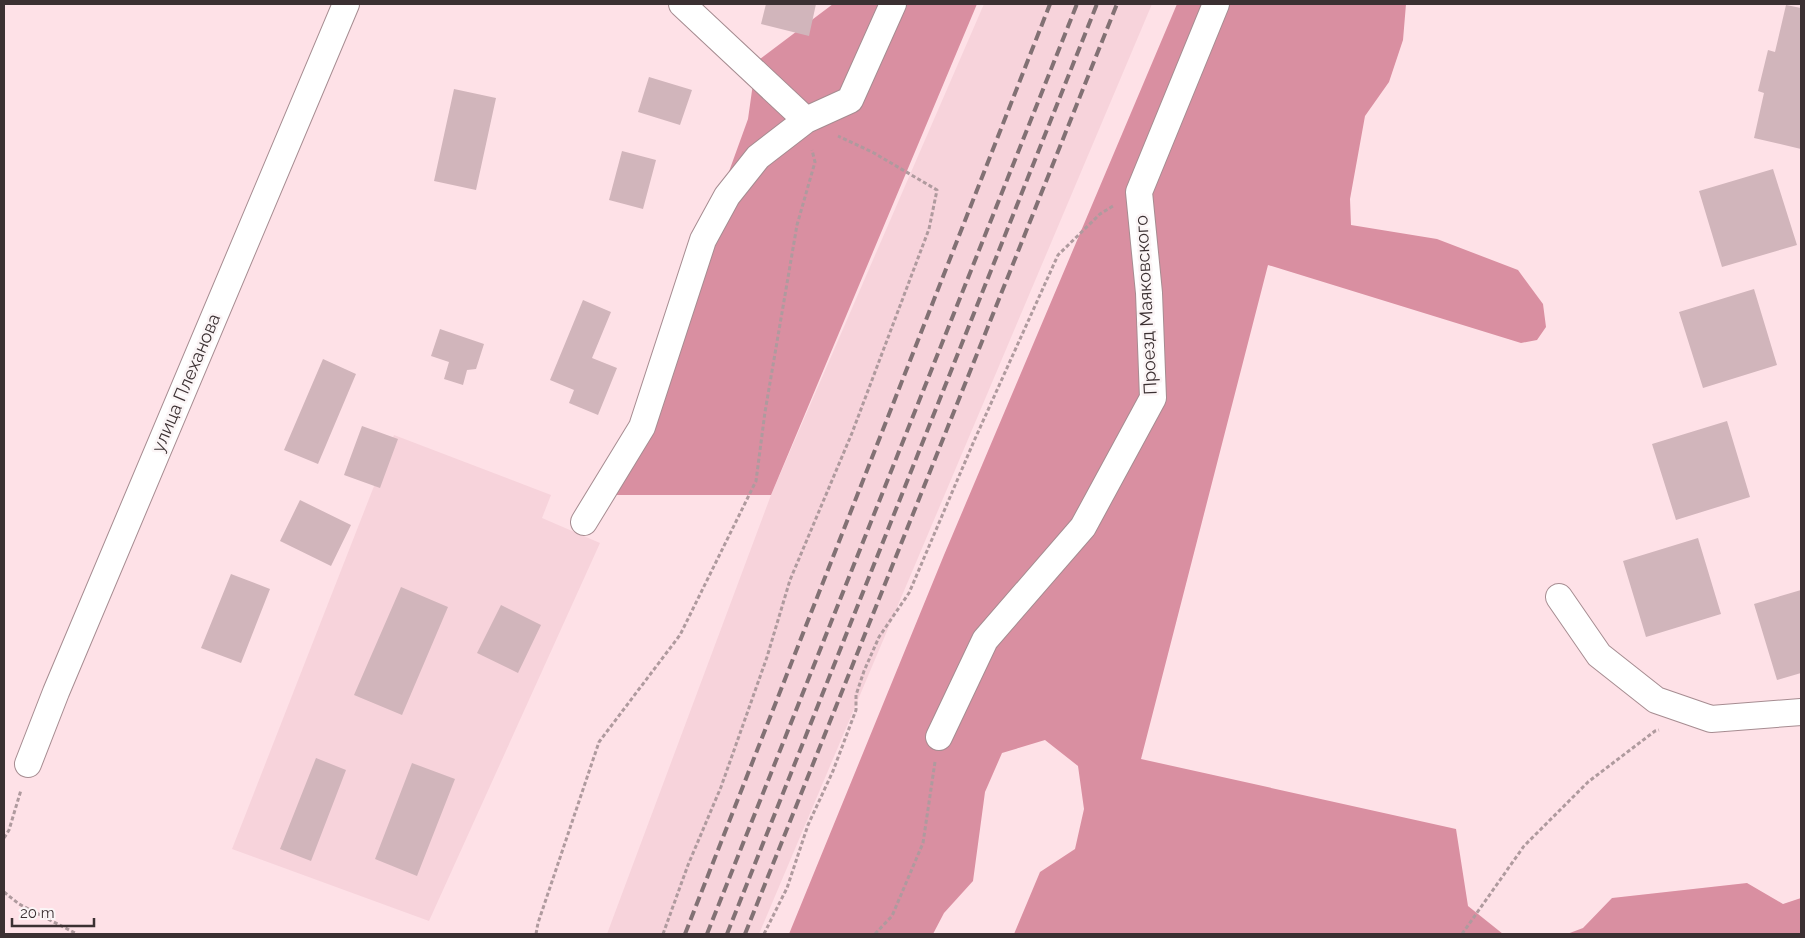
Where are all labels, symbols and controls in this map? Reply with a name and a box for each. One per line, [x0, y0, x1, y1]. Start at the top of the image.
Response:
street label: Проезд Маяковского [1130, 214, 1161, 395]
street label: улица Плеханова [147, 310, 224, 455]
scale bar [12, 896, 95, 928]
text: 20 m [20, 904, 55, 922]

